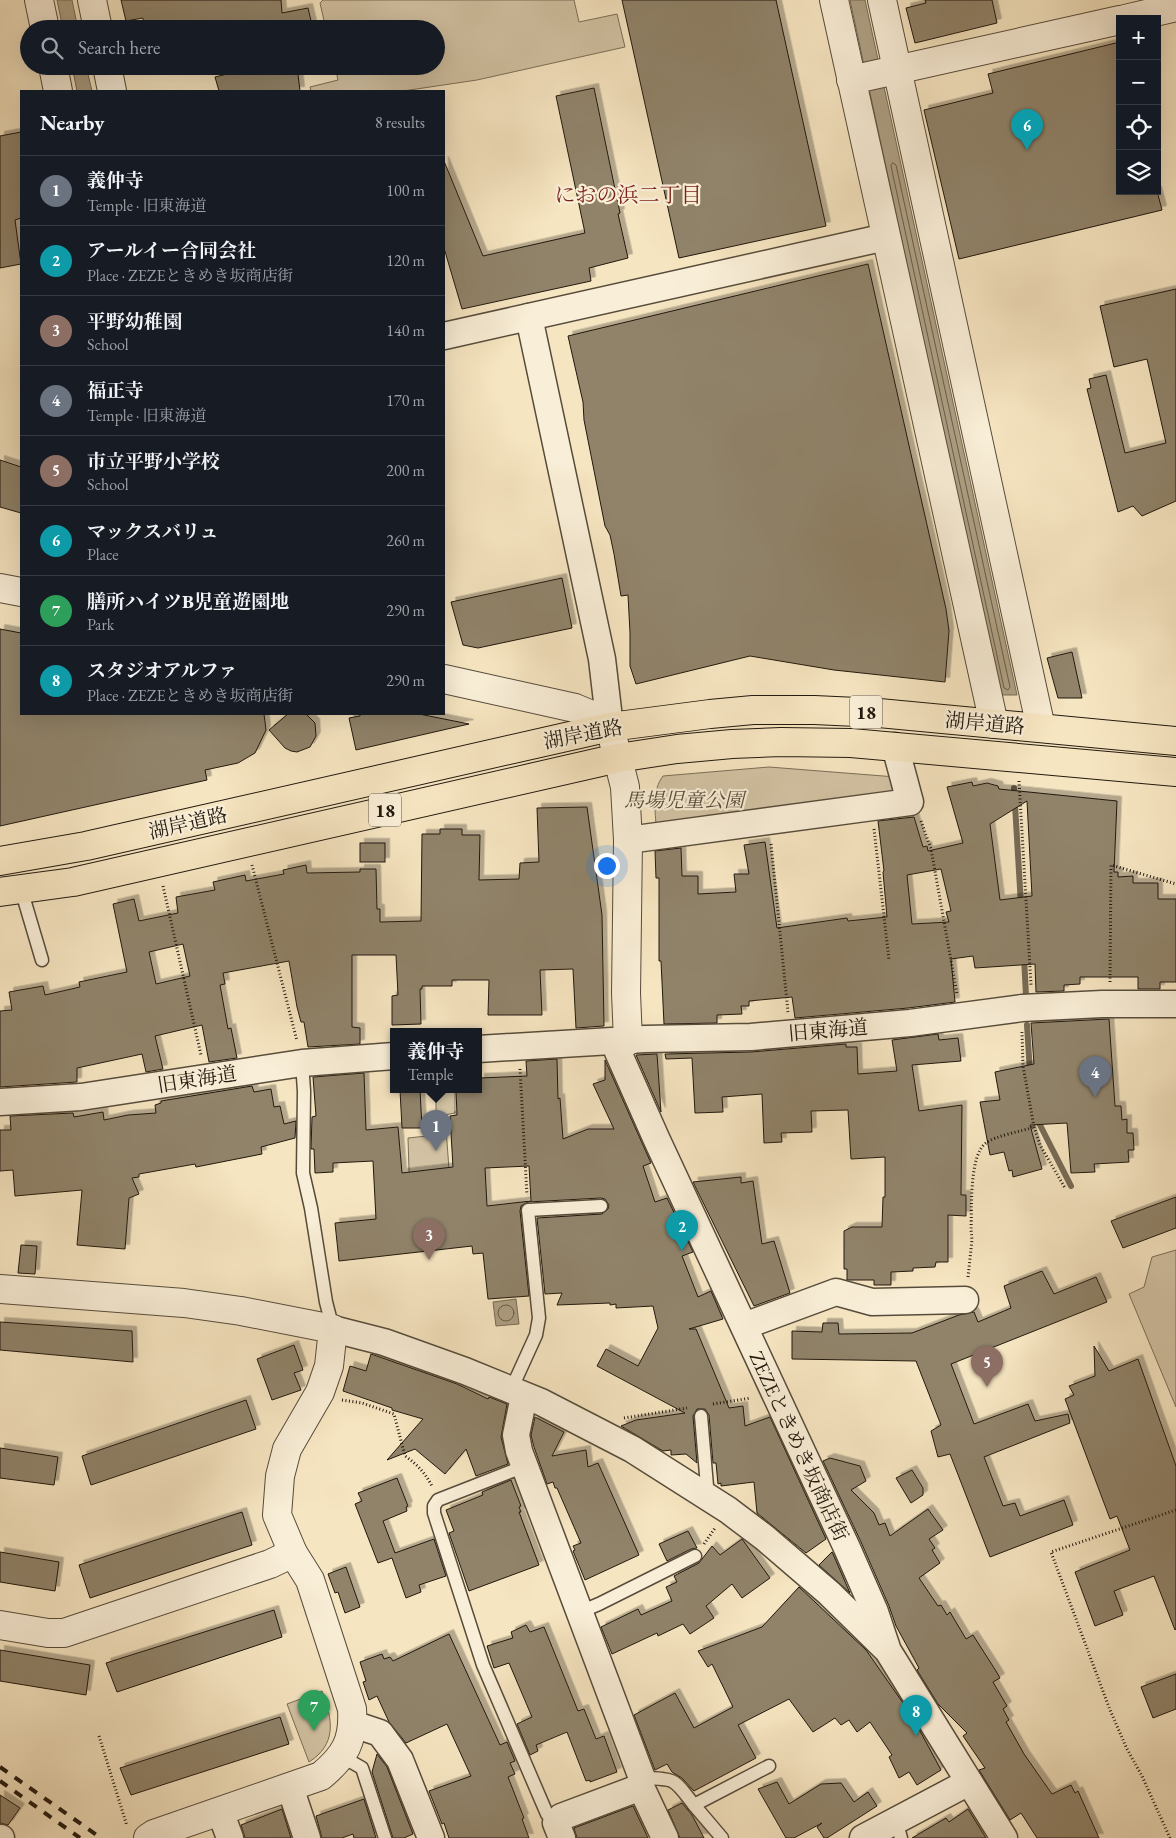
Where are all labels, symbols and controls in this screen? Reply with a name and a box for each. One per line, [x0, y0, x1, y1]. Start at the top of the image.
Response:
map controls [1116, 15, 1161, 195]
button: + [1116, 15, 1161, 60]
search box [20, 20, 445, 75]
icon: search [38, 34, 66, 62]
text: Search here [78, 35, 160, 60]
button: − [1116, 60, 1161, 105]
button: locate [1116, 105, 1161, 150]
text: Nearby [40, 109, 104, 136]
pin: 6 [1011, 109, 1043, 150]
text: 8 results [375, 112, 425, 133]
button: layers [1116, 150, 1161, 195]
text: 義仲寺 [87, 168, 144, 193]
text: 1 [52, 180, 60, 201]
text: 100 m [386, 180, 425, 201]
district label: におの浜二丁目 [555, 181, 702, 208]
text: Temple · 旧東海道 [87, 195, 206, 216]
text: アールイー合同会社 [87, 238, 256, 263]
text: 2 [52, 250, 60, 271]
text: 120 m [386, 250, 425, 271]
text: Place · ZEZEときめき坂商店街 [87, 265, 293, 286]
text: 平野幼稚園 [87, 309, 182, 334]
text: 3 [52, 320, 60, 341]
text: 140 m [386, 320, 425, 341]
text: School [87, 334, 129, 355]
text: 福正寺 [87, 378, 144, 403]
text: 4 [52, 390, 60, 411]
text: 170 m [386, 390, 425, 411]
text: Temple · 旧東海道 [87, 405, 206, 426]
text: 市立平野小学校 [87, 449, 220, 474]
text: 5 [52, 460, 60, 481]
text: 200 m [386, 460, 425, 481]
text: School [87, 474, 129, 495]
text: マックスバリュ [87, 519, 218, 544]
text: 6 [52, 530, 60, 551]
text: 260 m [386, 530, 425, 551]
text: Place [87, 544, 119, 565]
text: 膳所ハイツB児童遊園地 [87, 589, 289, 614]
text: 7 [52, 600, 60, 621]
text: 290 m [386, 600, 425, 621]
text: Park [87, 614, 114, 635]
text: スタジオアルファ [87, 658, 237, 683]
text: 8 [52, 670, 60, 691]
text: 290 m [386, 670, 425, 691]
text: Place · ZEZEときめき坂商店街 [87, 685, 293, 706]
road number: 18 [850, 696, 882, 729]
street label: 湖岸道路 [944, 707, 1026, 739]
street label: 湖岸道路 [541, 714, 625, 754]
park label: 馬場児童公園 [624, 787, 747, 813]
road number: 18 [369, 794, 401, 826]
street label: 湖岸道路 [146, 801, 230, 845]
your location [594, 853, 620, 879]
street label: 旧東海道 [787, 1014, 869, 1046]
popup [390, 1028, 482, 1093]
text: 義仲寺 [407, 1039, 465, 1064]
pin: 4 [1079, 1056, 1111, 1097]
street label: 旧東海道 [155, 1060, 239, 1098]
text: Temple [407, 1064, 453, 1085]
pin: 1 [420, 1110, 452, 1151]
pin: 2 [666, 1210, 698, 1251]
pin: 3 [413, 1219, 445, 1260]
pin: 5 [971, 1346, 1003, 1387]
street label: ZEZEときめき坂商店街 [744, 1347, 854, 1545]
pin: 7 [298, 1690, 330, 1731]
pin: 8 [900, 1695, 932, 1736]

